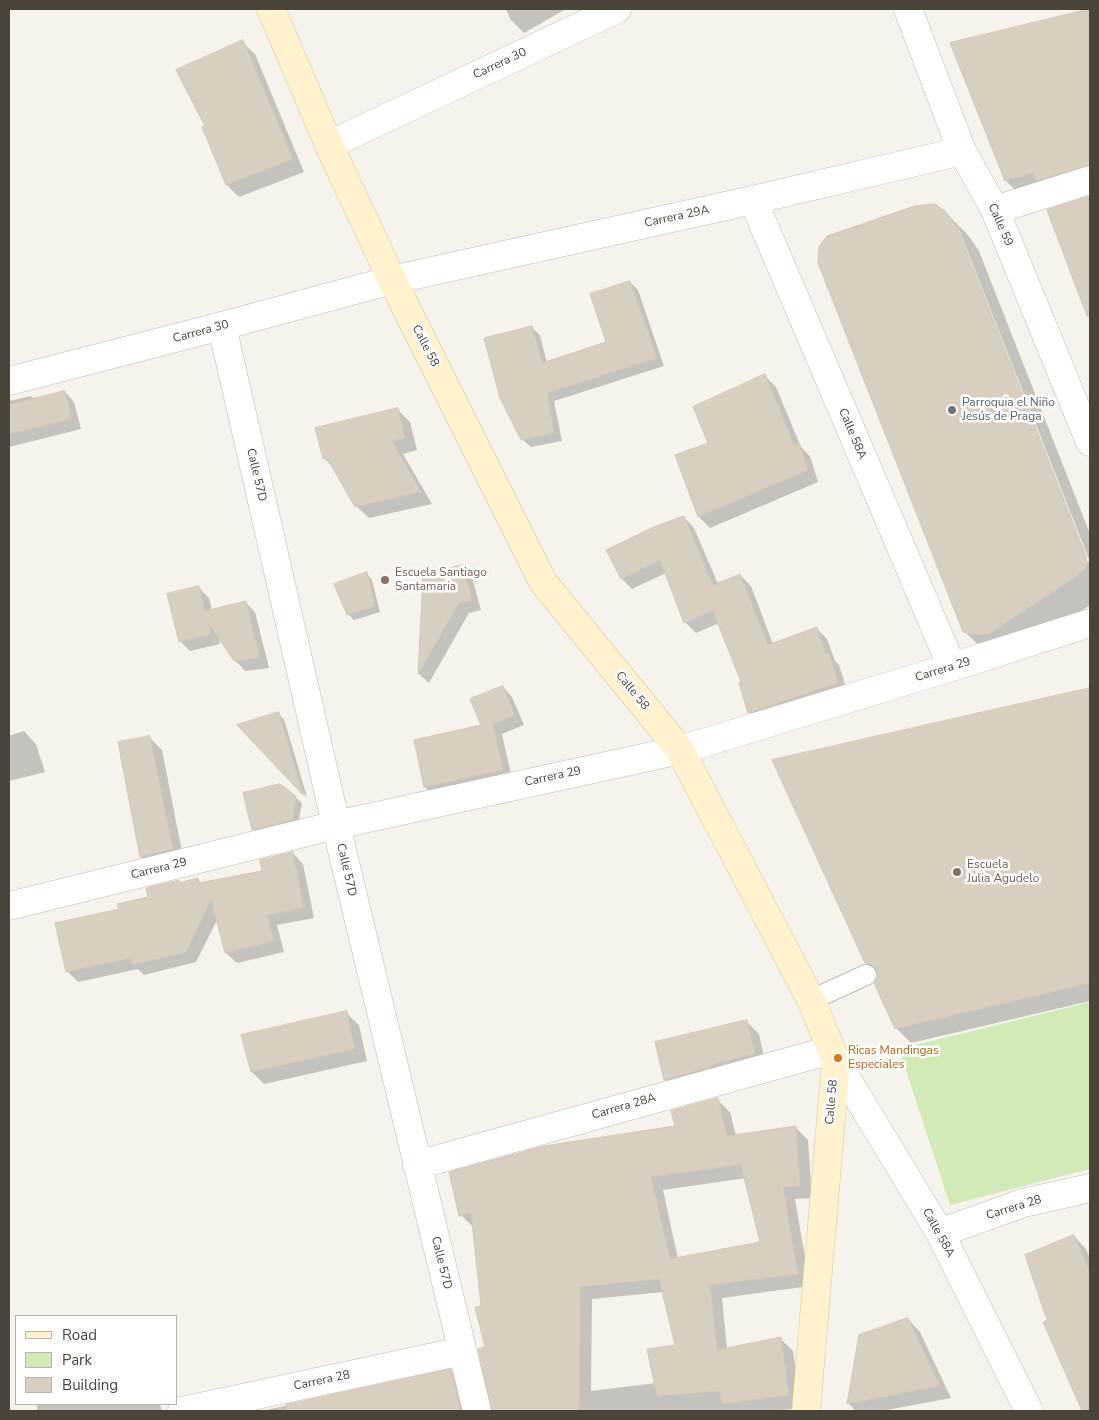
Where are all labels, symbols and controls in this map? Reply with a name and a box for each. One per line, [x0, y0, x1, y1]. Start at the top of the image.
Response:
street label: Carrera 30 [471, 45, 529, 83]
street label: Calle 59 [984, 201, 1016, 249]
street label: Carrera 29A [643, 203, 711, 231]
street label: Carrera 30 [172, 318, 230, 346]
street label: Calle 58 [408, 323, 442, 369]
place label: Parroquia el Niño Jesús de Praga [962, 396, 1055, 424]
marker: Parroquia el Niño Jesús de Praga [946, 404, 958, 416]
street label: Calle 58A [835, 406, 869, 462]
street label: Calle 57D [243, 447, 269, 503]
place label: Escuela Santiago Santamaria [395, 566, 487, 594]
marker: Escuela Santiago Santamaria [379, 574, 391, 586]
street label: Carrera 29 [914, 655, 972, 685]
street label: Calle 58 [612, 669, 652, 713]
street label: Carrera 29 [524, 764, 582, 790]
street label: Calle 57D [333, 842, 359, 898]
street label: Carrera 29 [129, 855, 189, 883]
place label: Escuela Julia Agudelo [967, 858, 1039, 886]
marker: Escuela Julia Agudelo [951, 866, 963, 878]
place label: Ricas Mandingas Especiales [848, 1044, 939, 1072]
marker: Ricas Mandingas Especiales [832, 1052, 844, 1064]
street label: Calle 58 [823, 1079, 841, 1125]
street label: Carrera 28A [590, 1091, 658, 1123]
street label: Carrera 28 [985, 1193, 1043, 1223]
street label: Calle 58A [919, 1206, 957, 1260]
street label: Calle 57D [427, 1235, 455, 1291]
legend [15, 1315, 178, 1405]
text: Road [62, 1325, 97, 1345]
text: Park [62, 1350, 92, 1370]
street label: Carrera 28 [293, 1368, 351, 1394]
text: Building [62, 1375, 118, 1395]

